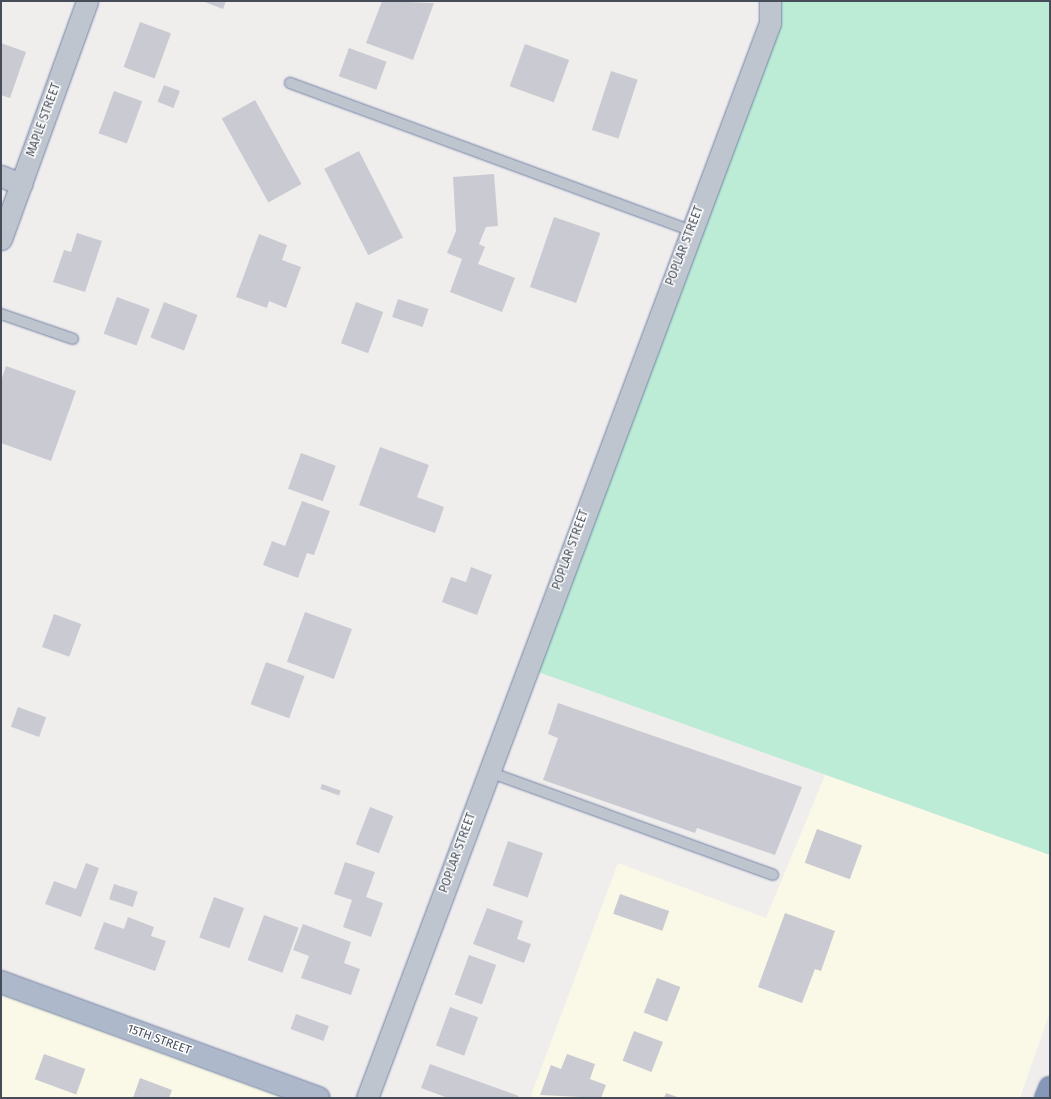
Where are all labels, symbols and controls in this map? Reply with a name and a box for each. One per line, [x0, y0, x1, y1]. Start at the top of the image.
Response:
street label: MAPLE STREET [24, 81, 64, 159]
street label: POPLAR STREET [663, 204, 707, 288]
street label: POPLAR STREET [550, 508, 592, 592]
street label: POPLAR STREET [437, 811, 479, 895]
street label: 15TH STREET [125, 1022, 193, 1058]

